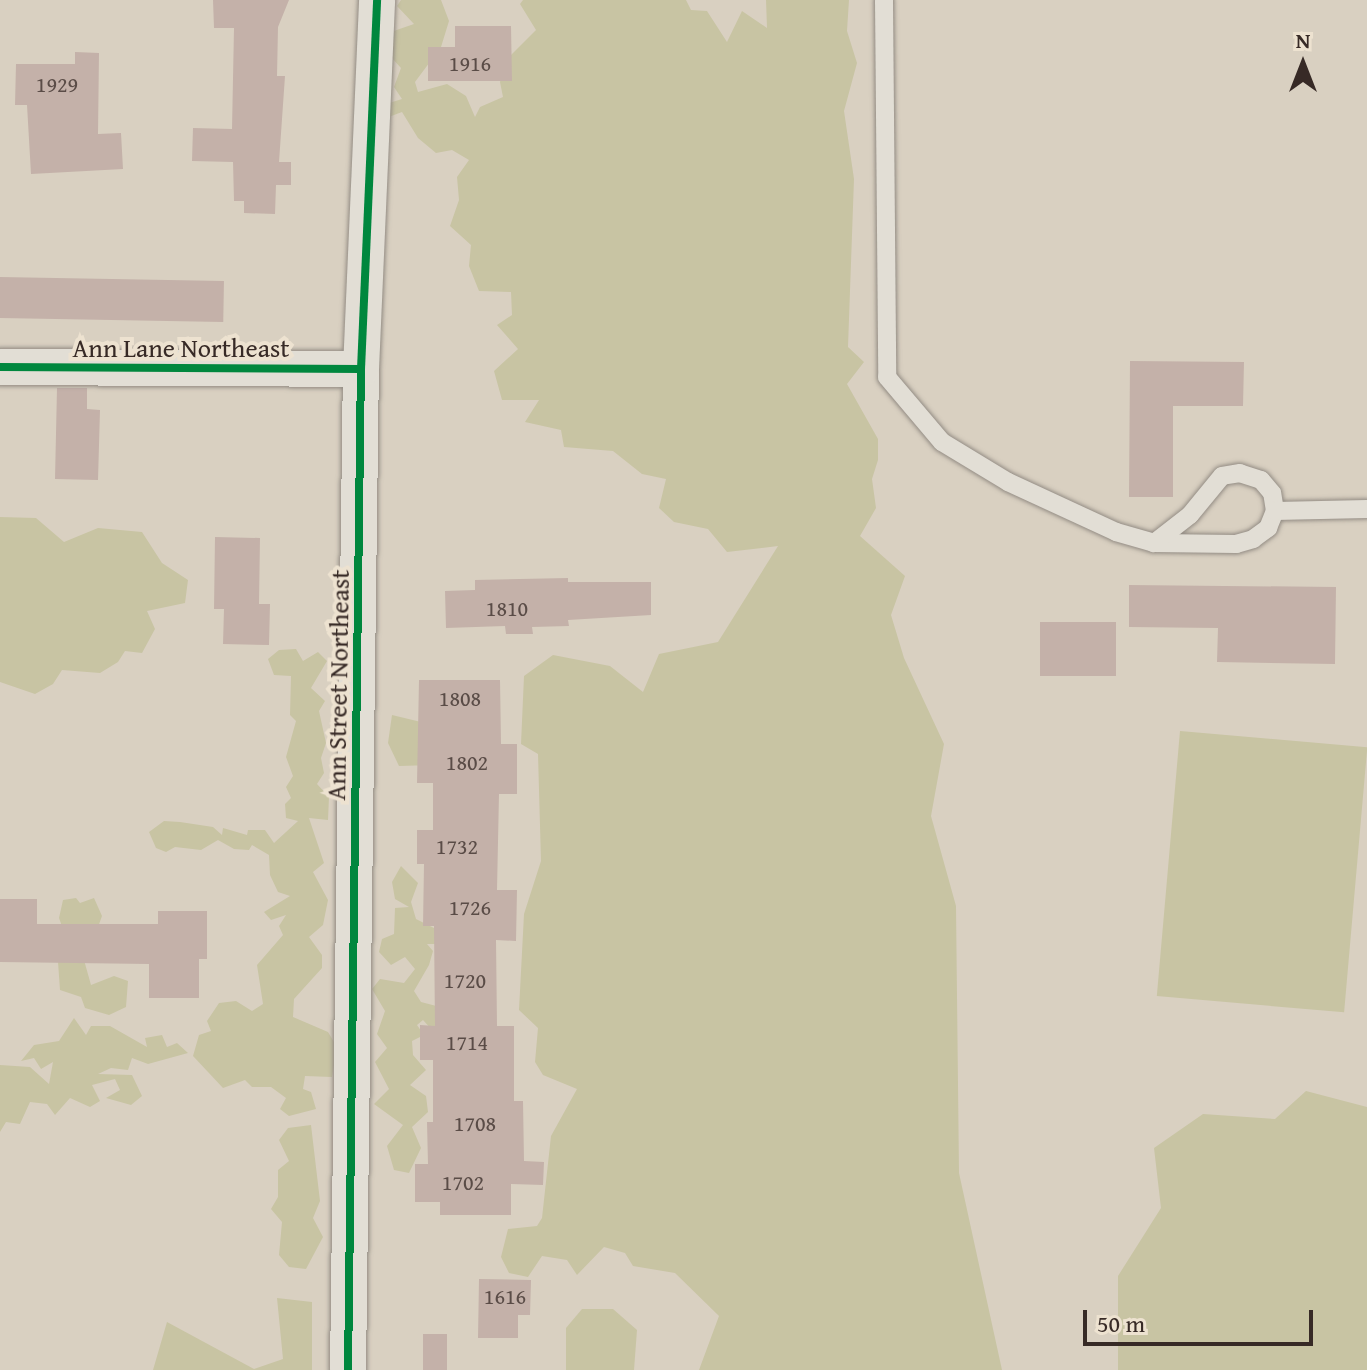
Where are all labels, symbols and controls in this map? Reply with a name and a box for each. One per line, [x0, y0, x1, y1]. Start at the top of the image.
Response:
north arrow [1263, 24, 1343, 104]
text: N [1296, 24, 1310, 56]
house number: 1916 [449, 51, 491, 77]
house number: 1929 [36, 72, 78, 98]
street label: Ann Lane Northeast [73, 332, 289, 364]
street label: Ann Street Northeast [320, 569, 356, 801]
house number: 1810 [486, 596, 528, 622]
house number: 1808 [439, 686, 481, 712]
house number: 1802 [446, 750, 488, 776]
house number: 1732 [436, 834, 478, 860]
house number: 1726 [449, 895, 491, 921]
house number: 1720 [444, 968, 486, 994]
house number: 1714 [446, 1030, 488, 1056]
house number: 1708 [454, 1111, 496, 1137]
house number: 1702 [442, 1170, 484, 1196]
house number: 1616 [484, 1284, 526, 1310]
scale bar [1087, 1294, 1317, 1344]
text: 50 m [1097, 1306, 1145, 1341]

